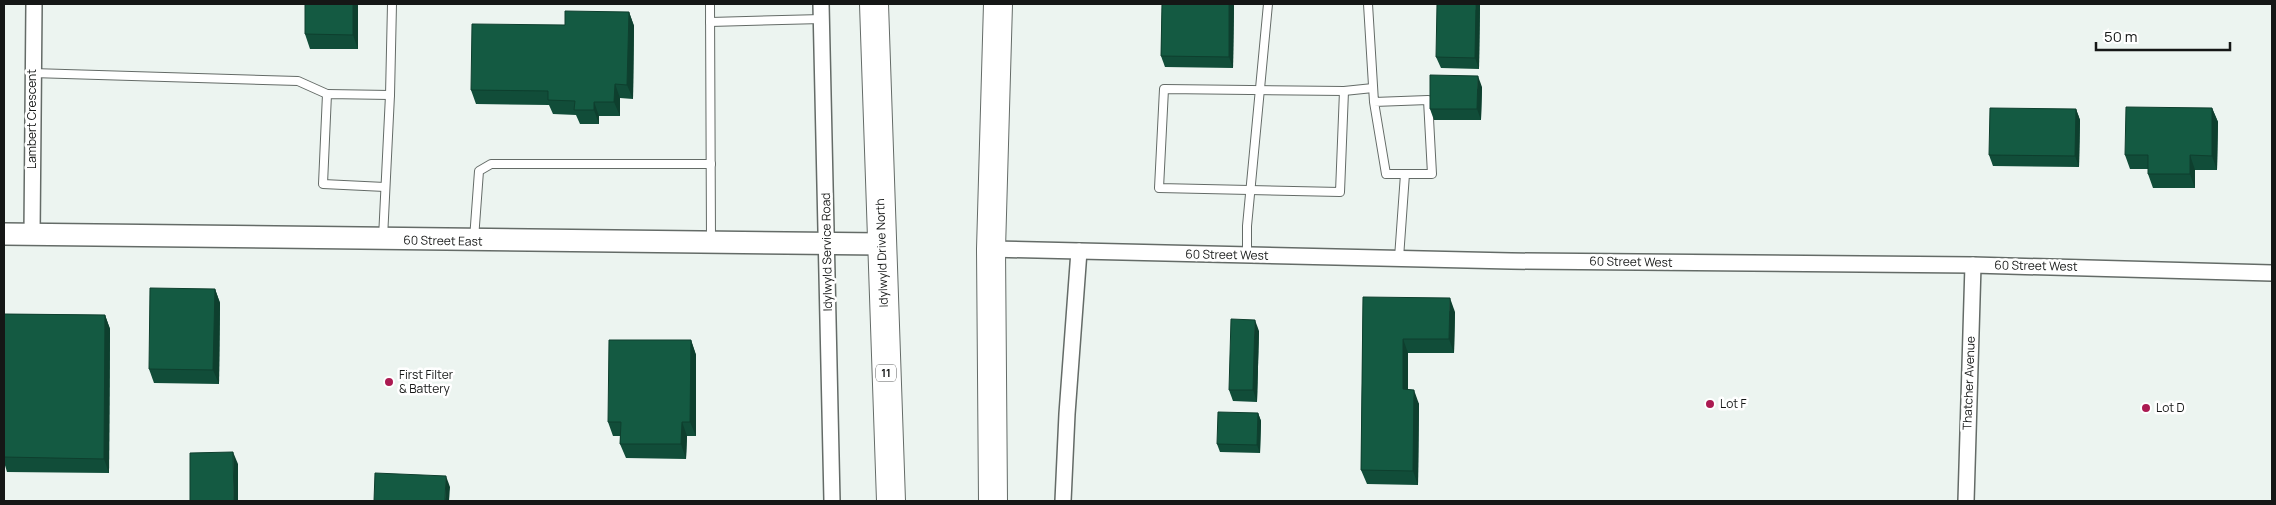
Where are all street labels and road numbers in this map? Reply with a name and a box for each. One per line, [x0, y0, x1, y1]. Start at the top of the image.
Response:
street label: Lambert Crescent [23, 69, 40, 169]
street label: Idylwyld Service Road [817, 192, 836, 312]
street label: Idylwyld Drive North [871, 198, 892, 308]
street label: 60 Street East [403, 231, 483, 250]
street label: 60 Street West [1185, 245, 1269, 264]
street label: 60 Street West [1589, 252, 1673, 271]
street label: 60 Street West [1994, 256, 2078, 275]
street label: Thatcher Avenue [1958, 336, 1979, 430]
road number: 11 [876, 364, 896, 382]

